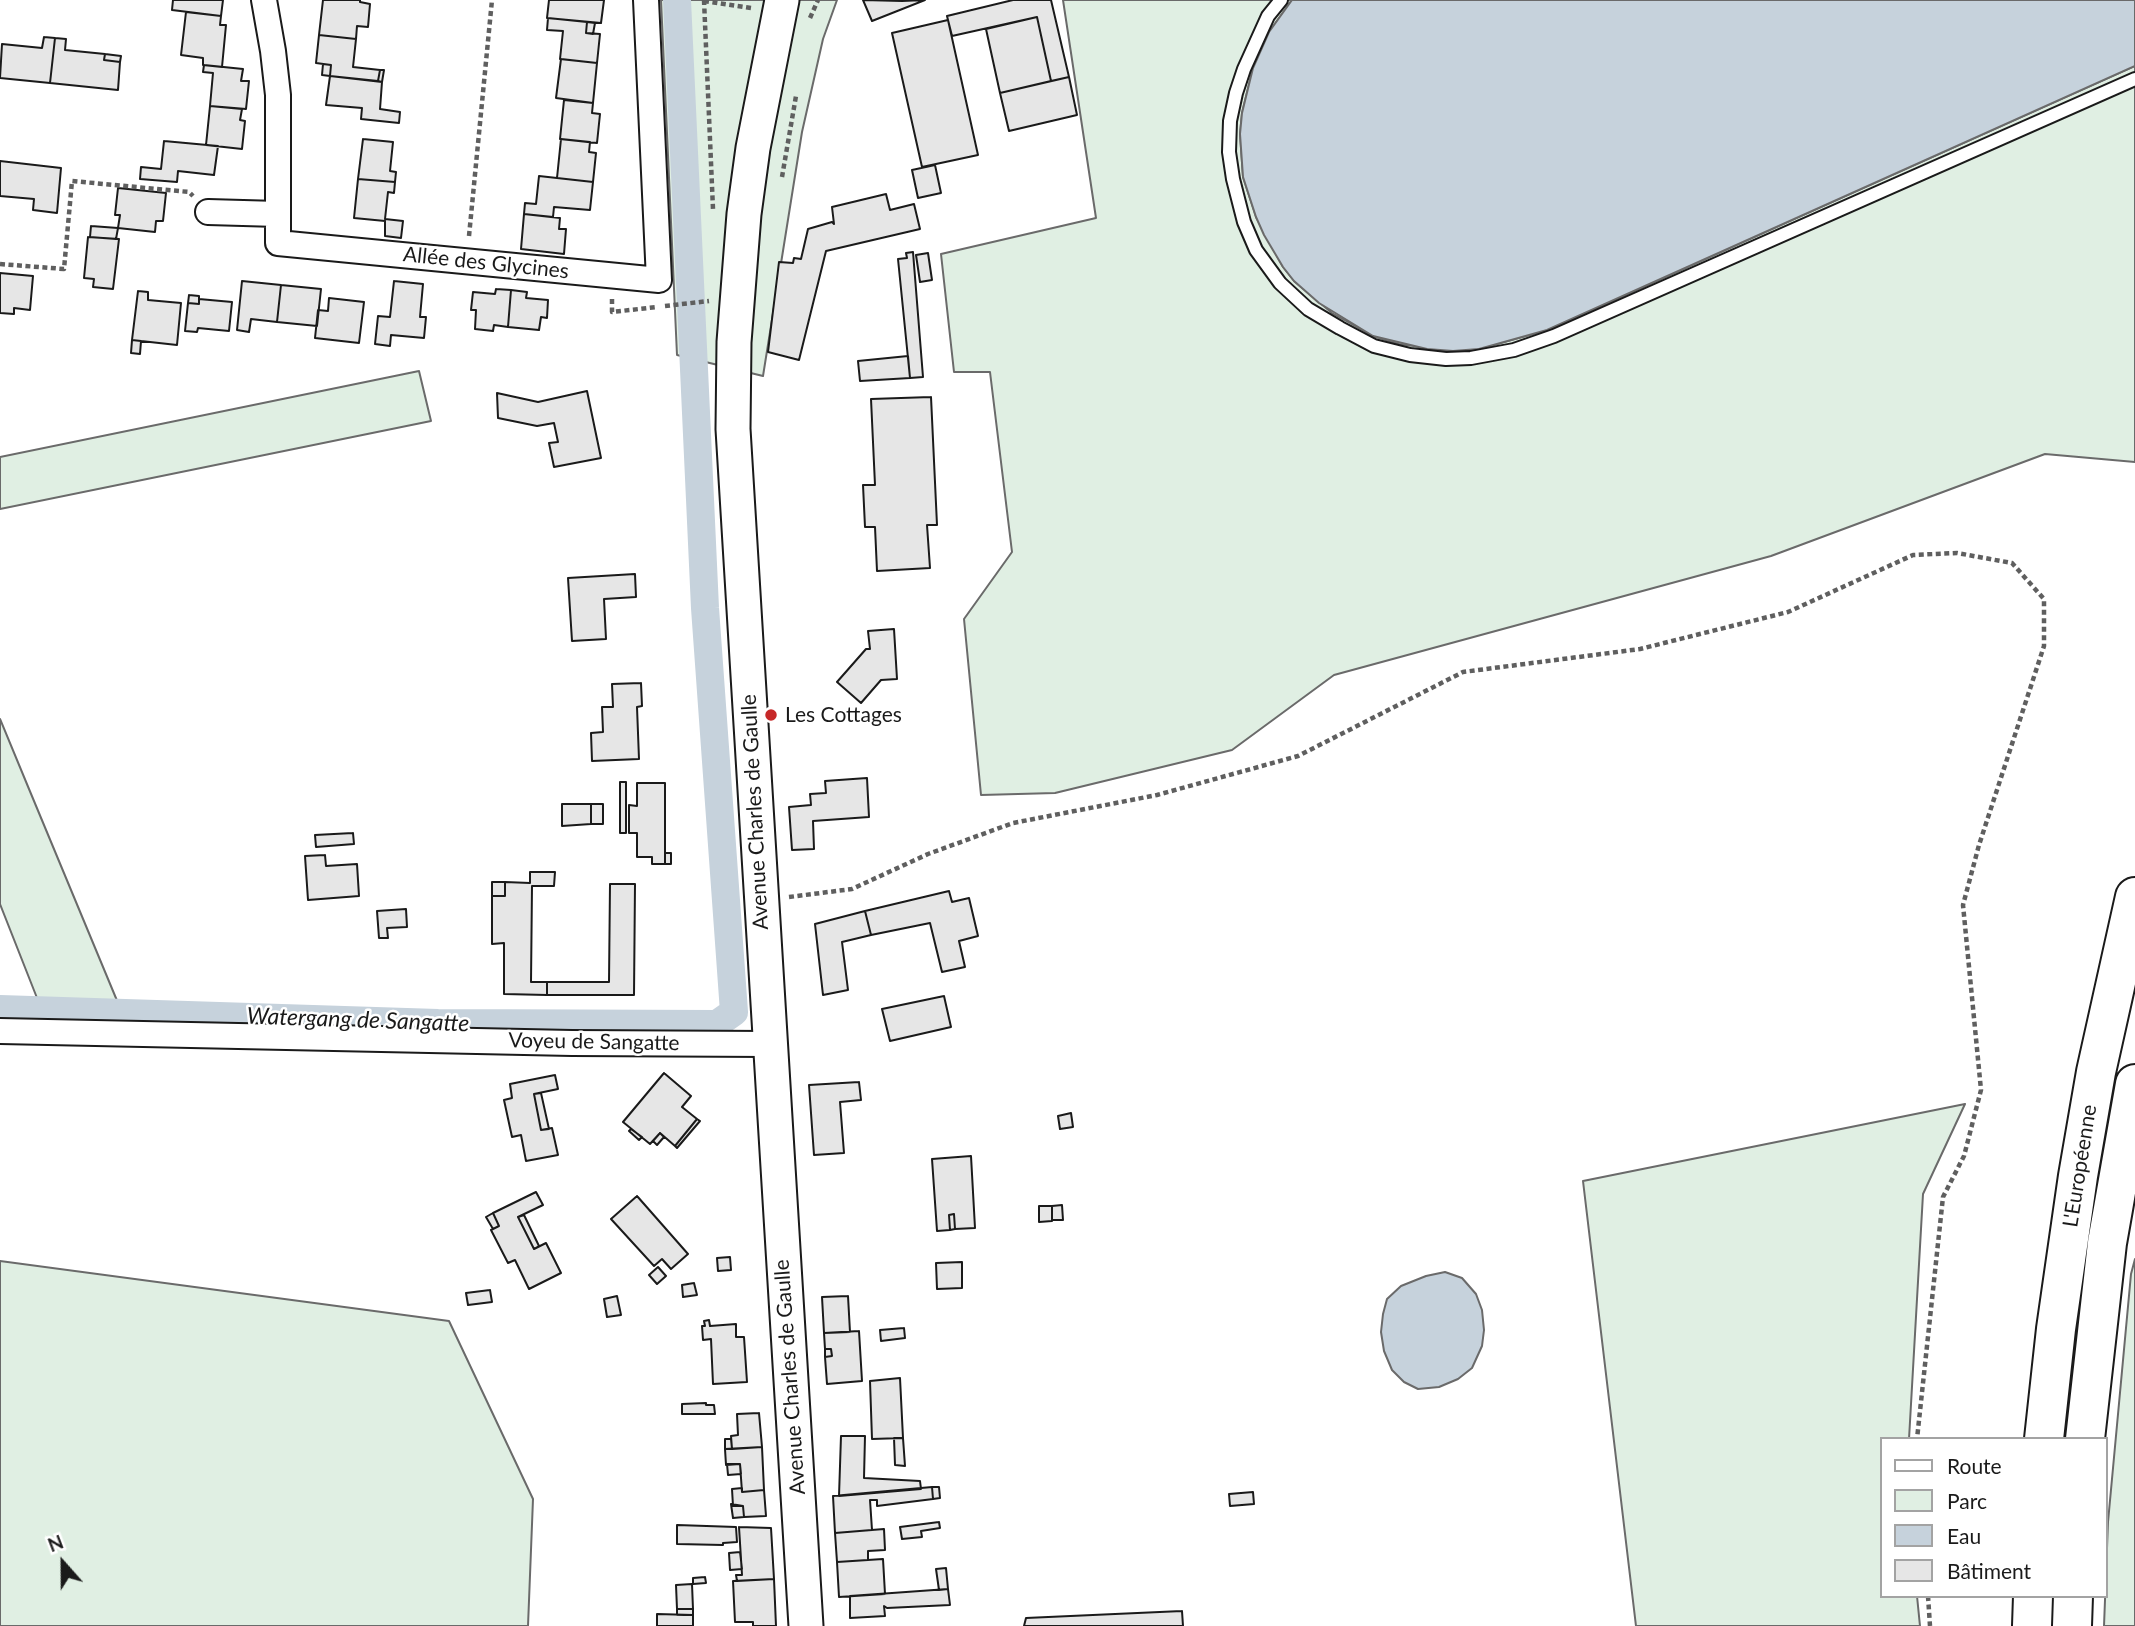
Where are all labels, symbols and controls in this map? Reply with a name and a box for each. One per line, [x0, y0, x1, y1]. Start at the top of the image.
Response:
street label: Allée des Glycines [402, 242, 570, 284]
street label: Avenue Charles de Gaulle [736, 694, 774, 930]
place label: Les Cottages [785, 702, 902, 728]
marker: Les Cottages [763, 707, 779, 723]
water label: Watergang de Sangatte [246, 1002, 470, 1038]
street label: Voyeu de Sangatte [508, 1028, 680, 1056]
street label: L'Européenne [2058, 1103, 2102, 1229]
street label: Avenue Charles de Gaulle [769, 1258, 811, 1496]
legend [1880, 1437, 2107, 1598]
text: Route [1947, 1453, 2002, 1478]
text: Parc [1947, 1488, 1987, 1513]
text: Eau [1947, 1523, 1981, 1548]
north arrow [28, 1528, 98, 1598]
text: N [44, 1530, 66, 1556]
text: Bâtiment [1947, 1558, 2031, 1583]

